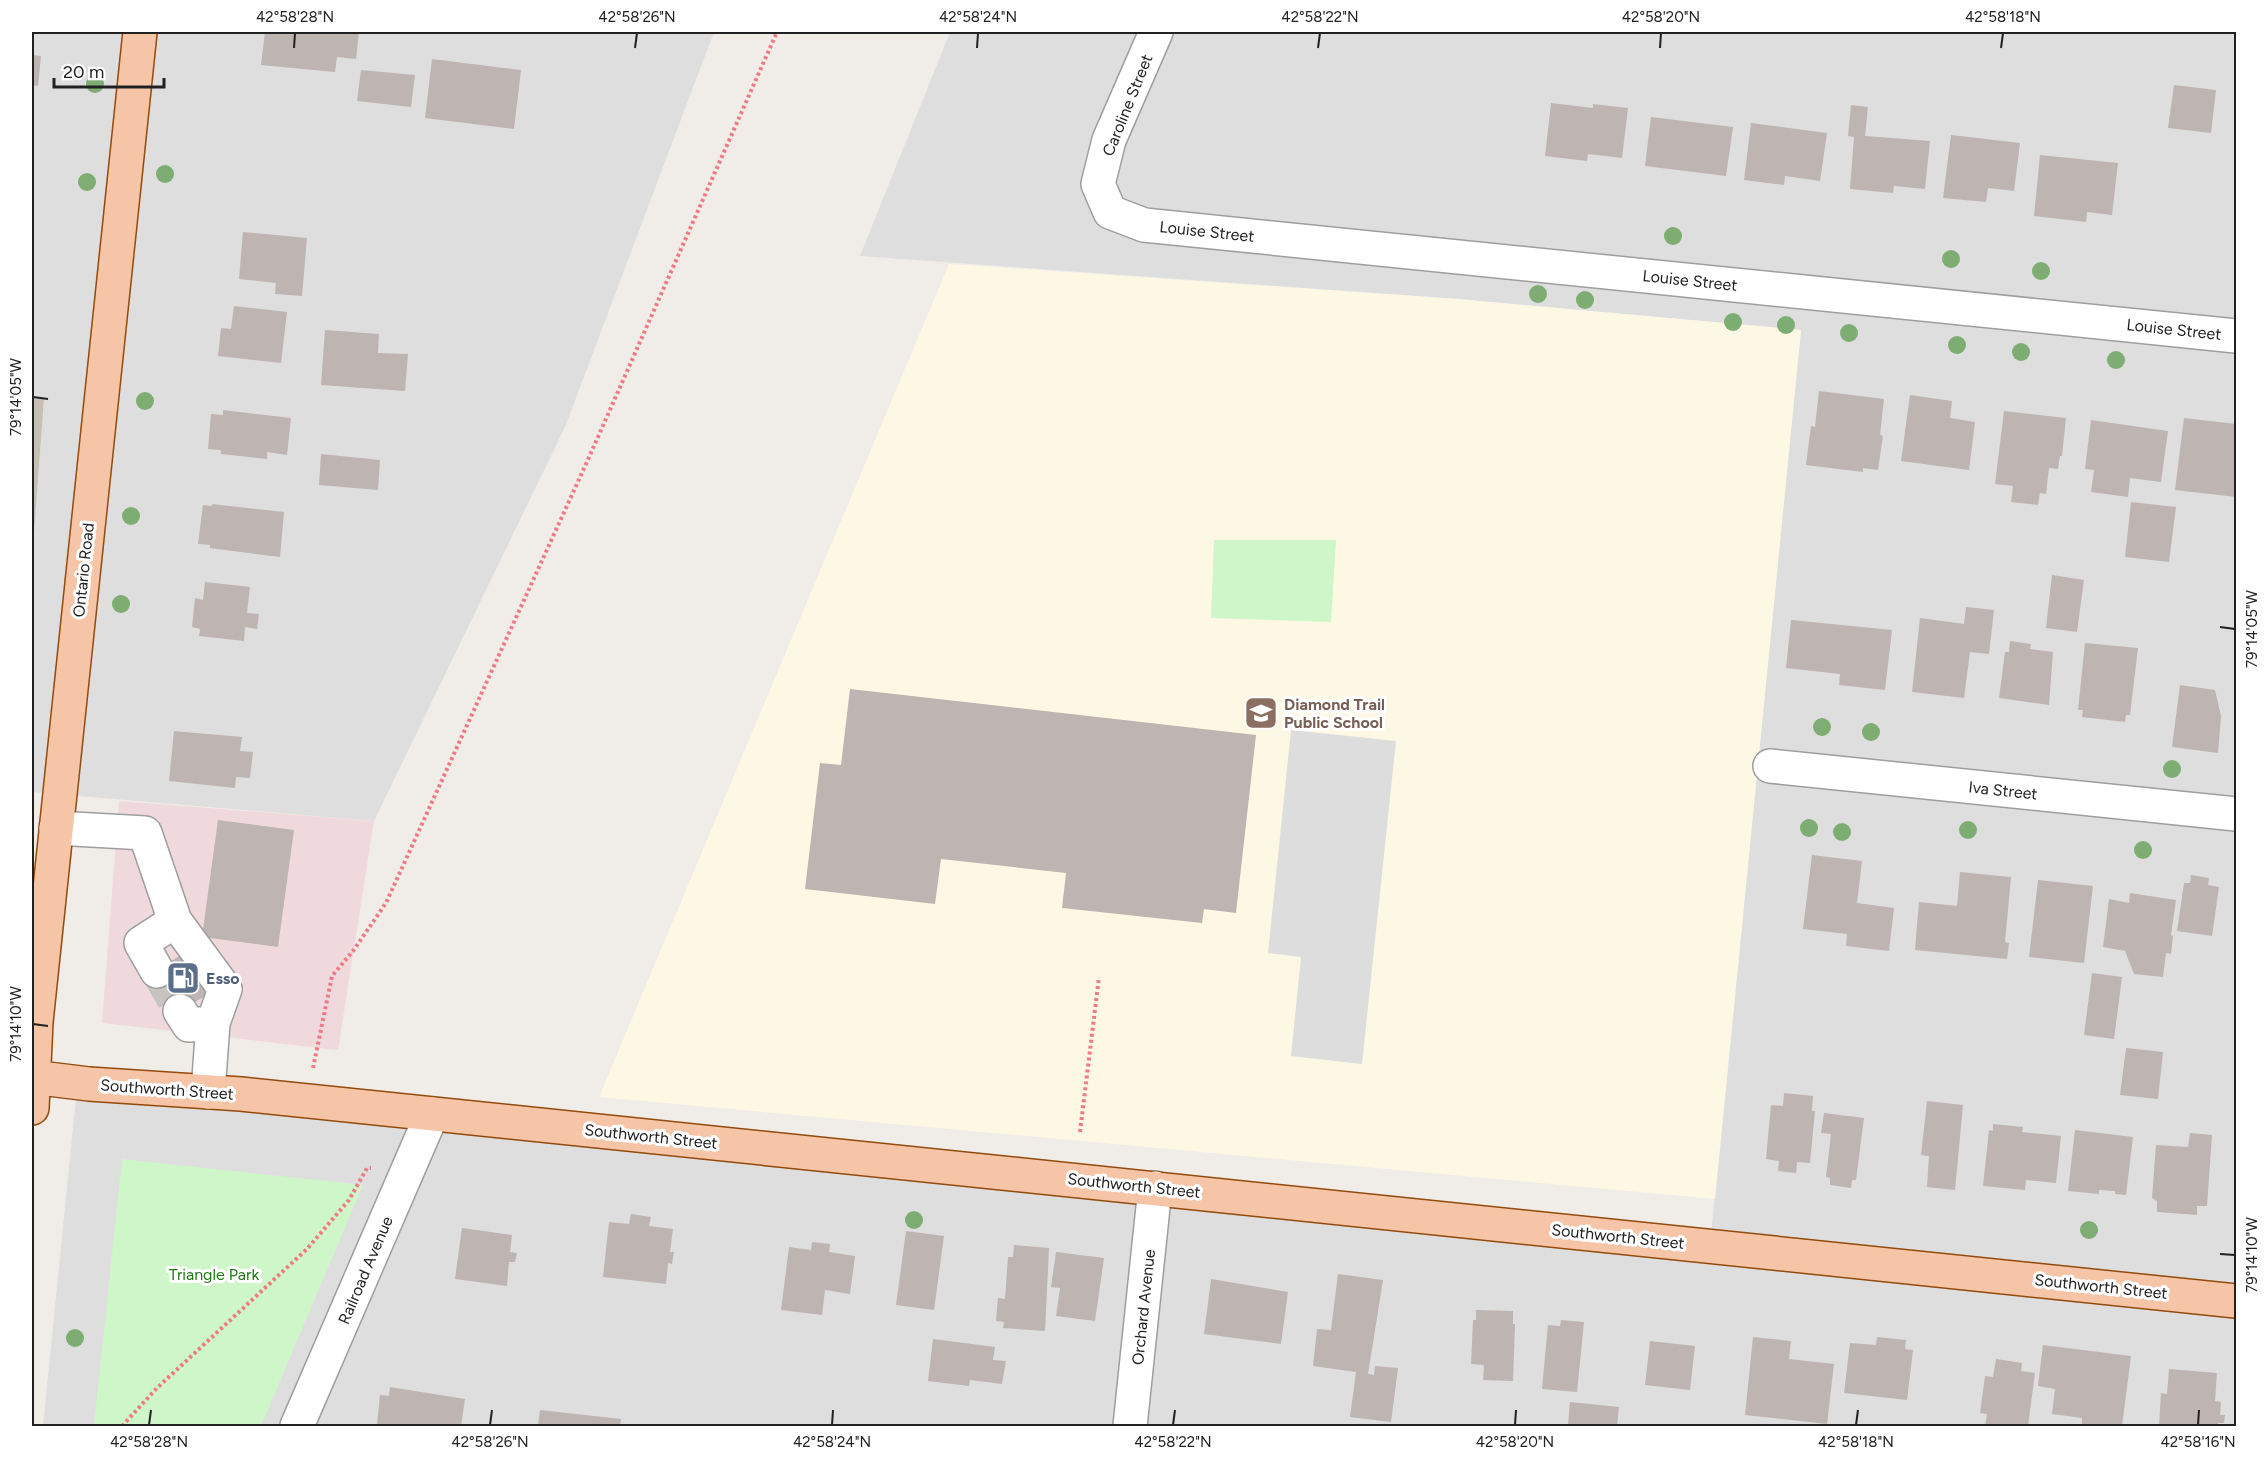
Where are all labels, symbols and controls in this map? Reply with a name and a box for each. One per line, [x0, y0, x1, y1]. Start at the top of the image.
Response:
text: 42°58'28"N [256, 8, 334, 26]
text: 42°58'26"N [598, 8, 676, 26]
text: 42°58'24"N [939, 8, 1017, 26]
text: 42°58'22"N [1281, 8, 1359, 26]
text: 42°58'20"N [1622, 8, 1700, 26]
text: 42°58'18"N [1965, 8, 2041, 26]
scale bar [54, 51, 164, 89]
street label: Caroline Street [1098, 52, 1157, 159]
text: 20 m [63, 61, 104, 83]
street label: Louise Street [1159, 217, 1255, 246]
street label: Louise Street [1642, 266, 1738, 295]
street label: Louise Street [2126, 315, 2222, 344]
text: 79°14'05"W [7, 357, 25, 436]
street label: Ontario Road [69, 522, 98, 618]
text: 79°14'05"W [2243, 589, 2261, 668]
school or university icon: Diamond Trail Public School [1243, 695, 1279, 731]
place label: Diamond Trail Public School [1284, 695, 1385, 732]
street label: Iva Street [1967, 777, 2038, 804]
fuel station icon: Esso [165, 960, 201, 996]
place label: Esso [206, 969, 240, 988]
text: 79°14'10"W [7, 986, 25, 1062]
street label: Southworth Street [100, 1075, 234, 1104]
street label: Southworth Street [583, 1120, 718, 1153]
street label: Southworth Street [1066, 1169, 1201, 1202]
street label: Railroad Avenue [334, 1213, 397, 1327]
text: 79°14'10"W [2243, 1217, 2261, 1293]
street label: Southworth Street [1550, 1220, 1685, 1253]
street label: Orchard Avenue [1128, 1248, 1159, 1366]
park label: Triangle Park [169, 1265, 259, 1284]
street label: Southworth Street [2033, 1270, 2168, 1303]
text: 42°58'28"N [110, 1433, 188, 1451]
text: 42°58'26"N [451, 1433, 529, 1451]
text: 42°58'24"N [793, 1433, 871, 1451]
text: 42°58'22"N [1134, 1433, 1212, 1451]
text: 42°58'20"N [1476, 1433, 1554, 1451]
text: 42°58'18"N [1818, 1433, 1894, 1451]
text: 42°58'16"N [2160, 1433, 2236, 1451]

